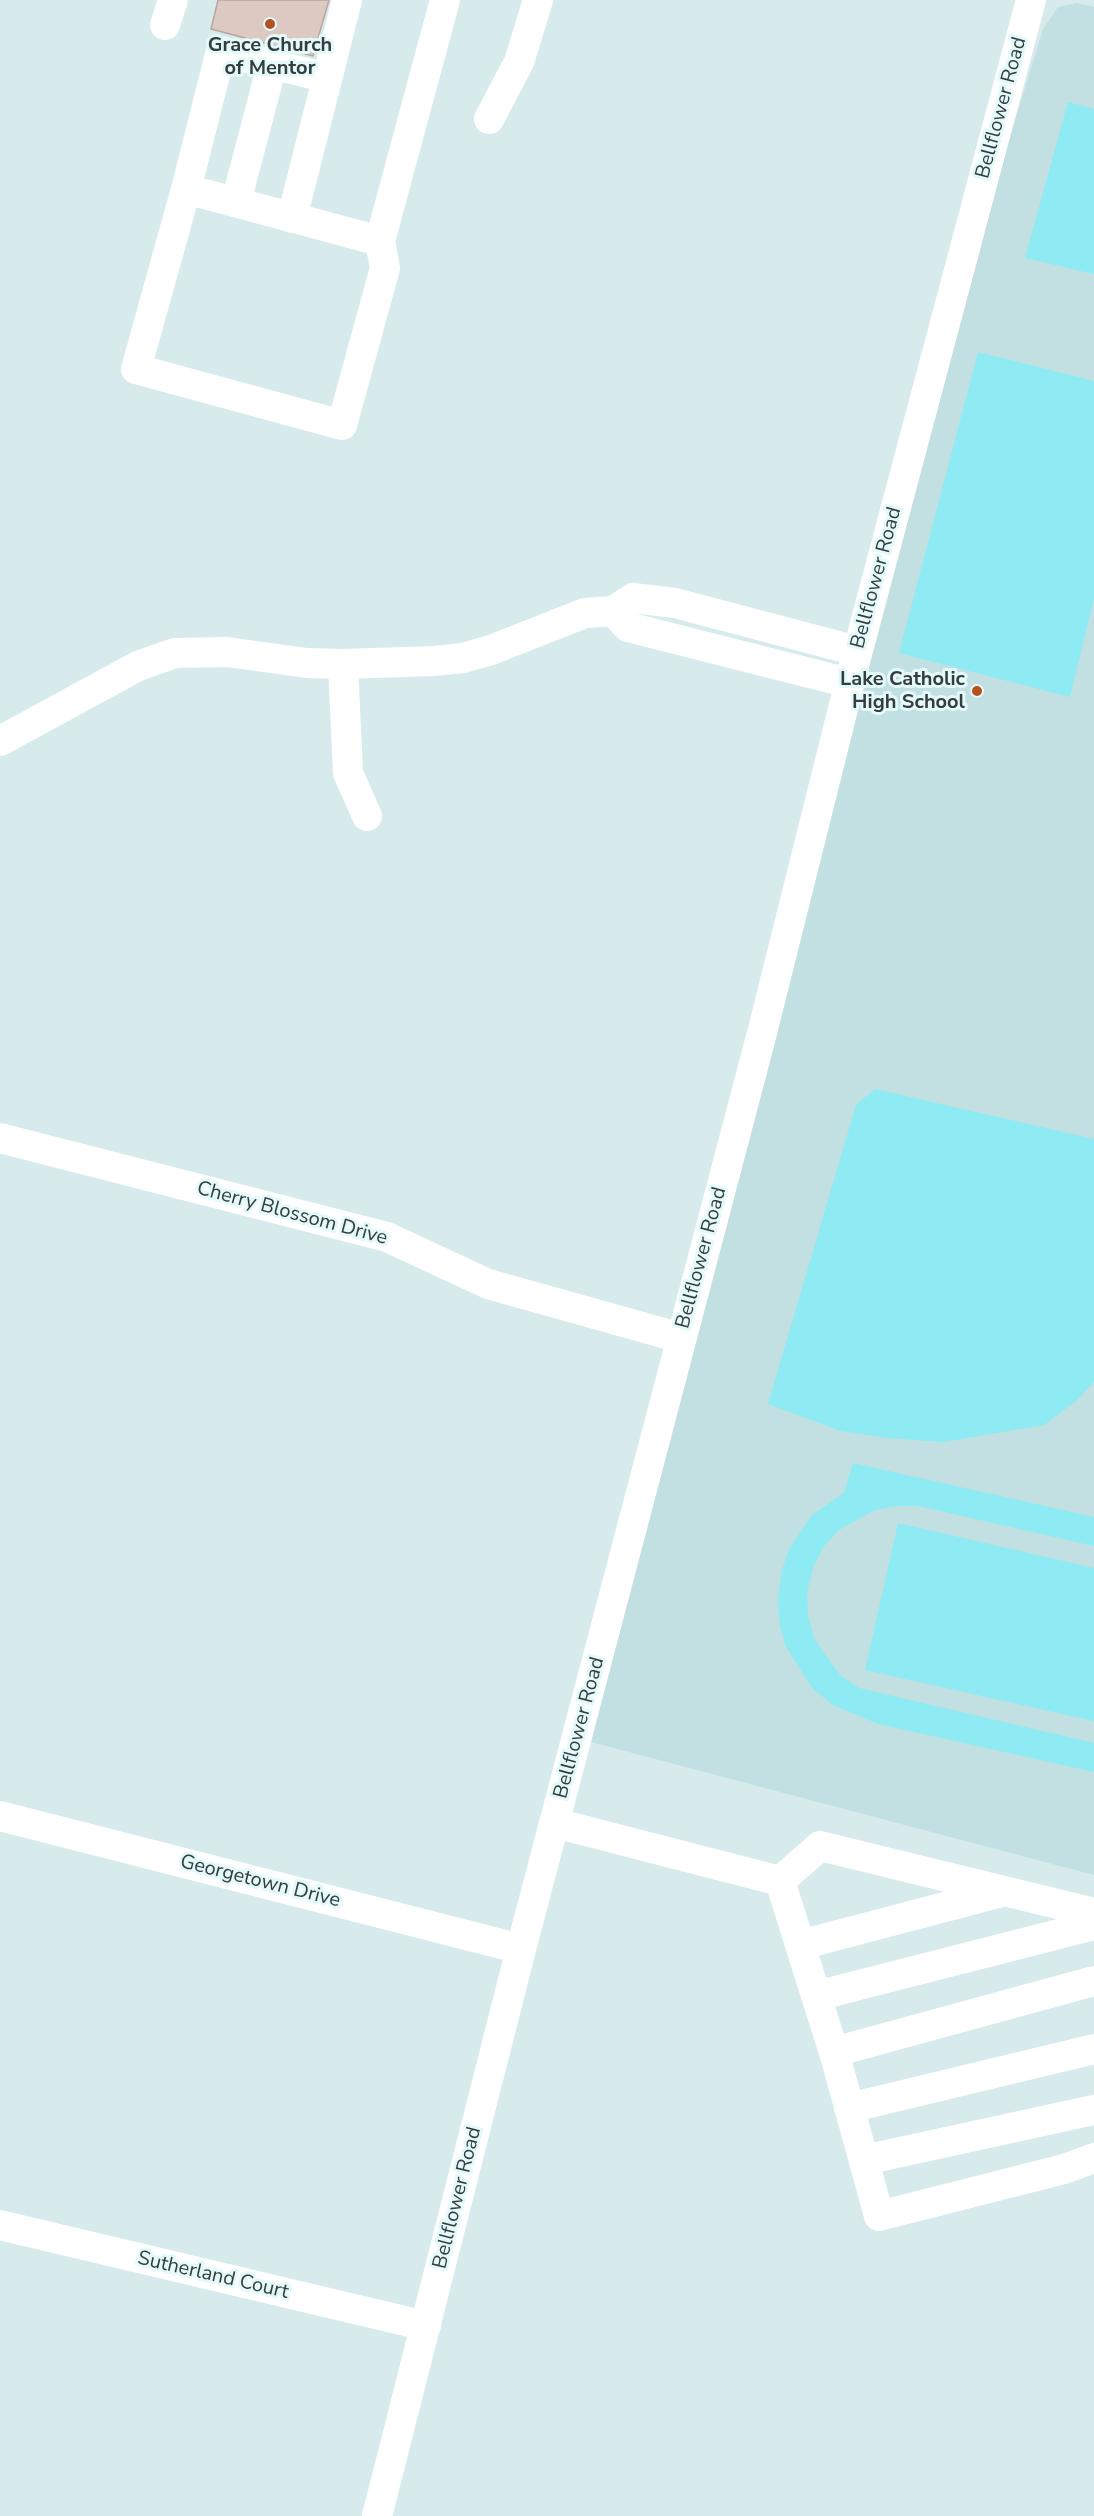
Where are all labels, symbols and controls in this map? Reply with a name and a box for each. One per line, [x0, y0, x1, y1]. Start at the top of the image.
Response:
marker: Grace Church of Mentor [263, 17, 277, 31]
place label: Grace Church of Mentor [208, 34, 332, 81]
street label: Bellflower Road [972, 35, 1032, 181]
street label: Bellflower Road [847, 505, 907, 651]
place label: Lake Catholic High School [840, 668, 965, 715]
marker: Lake Catholic High School [970, 684, 984, 698]
street label: Cherry Blossom Drive [194, 1177, 390, 1251]
street label: Bellflower Road [672, 1185, 732, 1331]
street label: Bellflower Road [550, 1655, 610, 1801]
street label: Georgetown Drive [177, 1850, 343, 1914]
street label: Bellflower Road [429, 2125, 487, 2271]
street label: Sutherland Court [135, 2247, 291, 2305]

